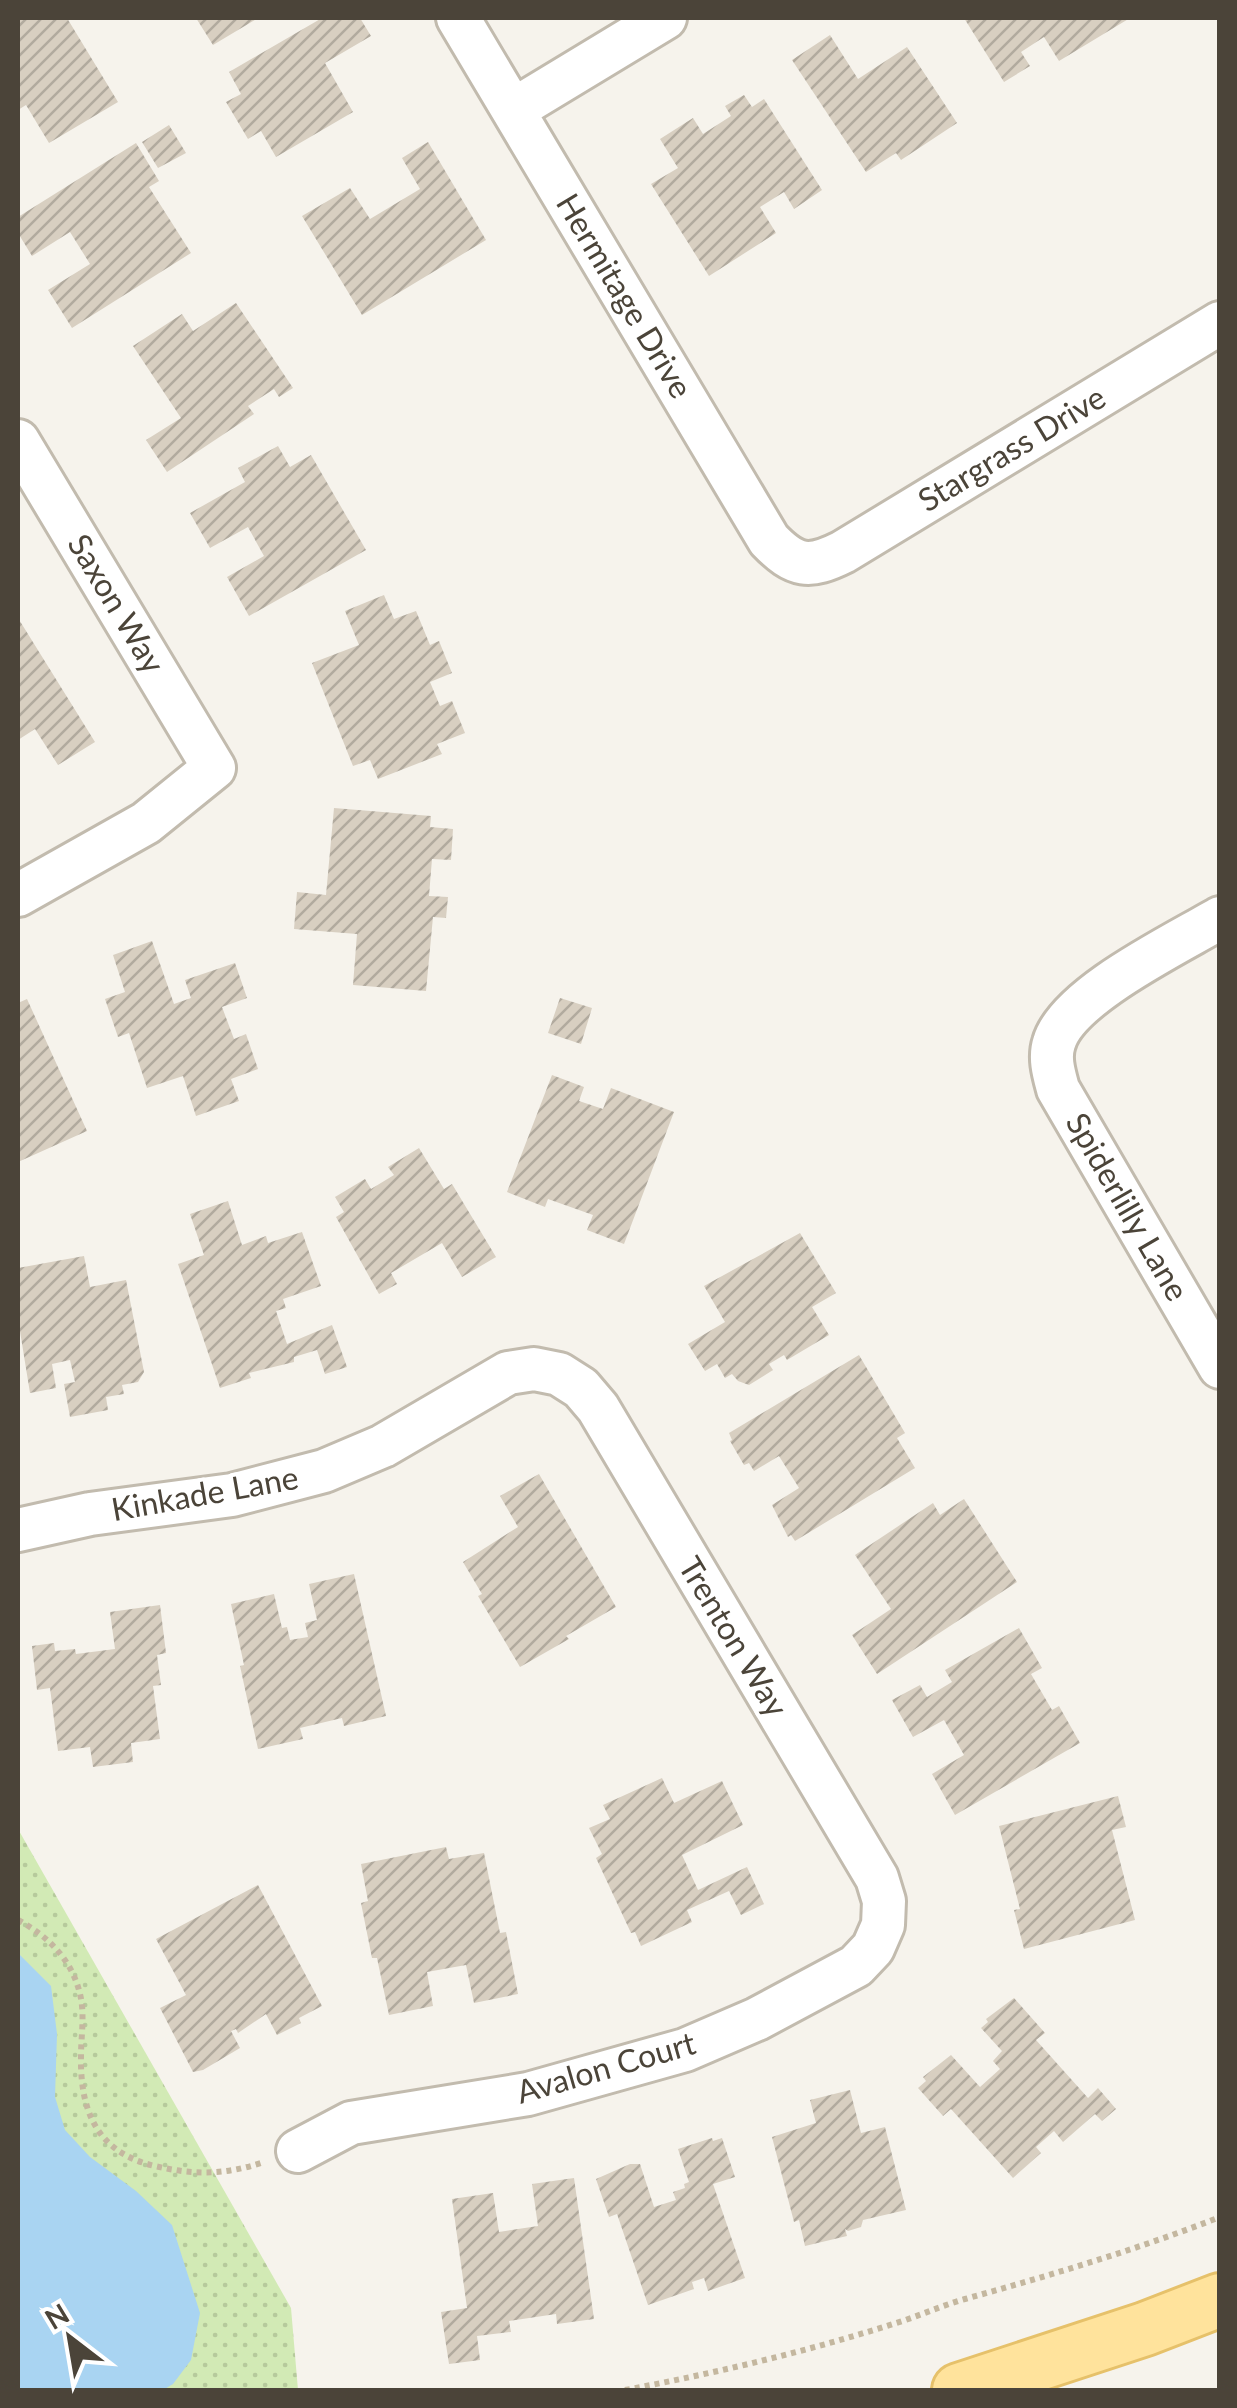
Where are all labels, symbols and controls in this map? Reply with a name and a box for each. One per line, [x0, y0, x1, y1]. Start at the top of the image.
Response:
street label: Hermitage Drive [549, 186, 702, 405]
street label: Stargrass Drive [911, 377, 1112, 519]
street label: Saxon Way [61, 527, 174, 680]
street label: Spiderlilly Lane [1059, 1105, 1198, 1307]
street label: Kinkade Lane [108, 1457, 301, 1528]
street label: Trenton Way [671, 1549, 797, 1724]
street label: Avalon Court [512, 2022, 700, 2111]
north arrow [20, 2288, 120, 2388]
text: N [39, 2296, 75, 2336]

